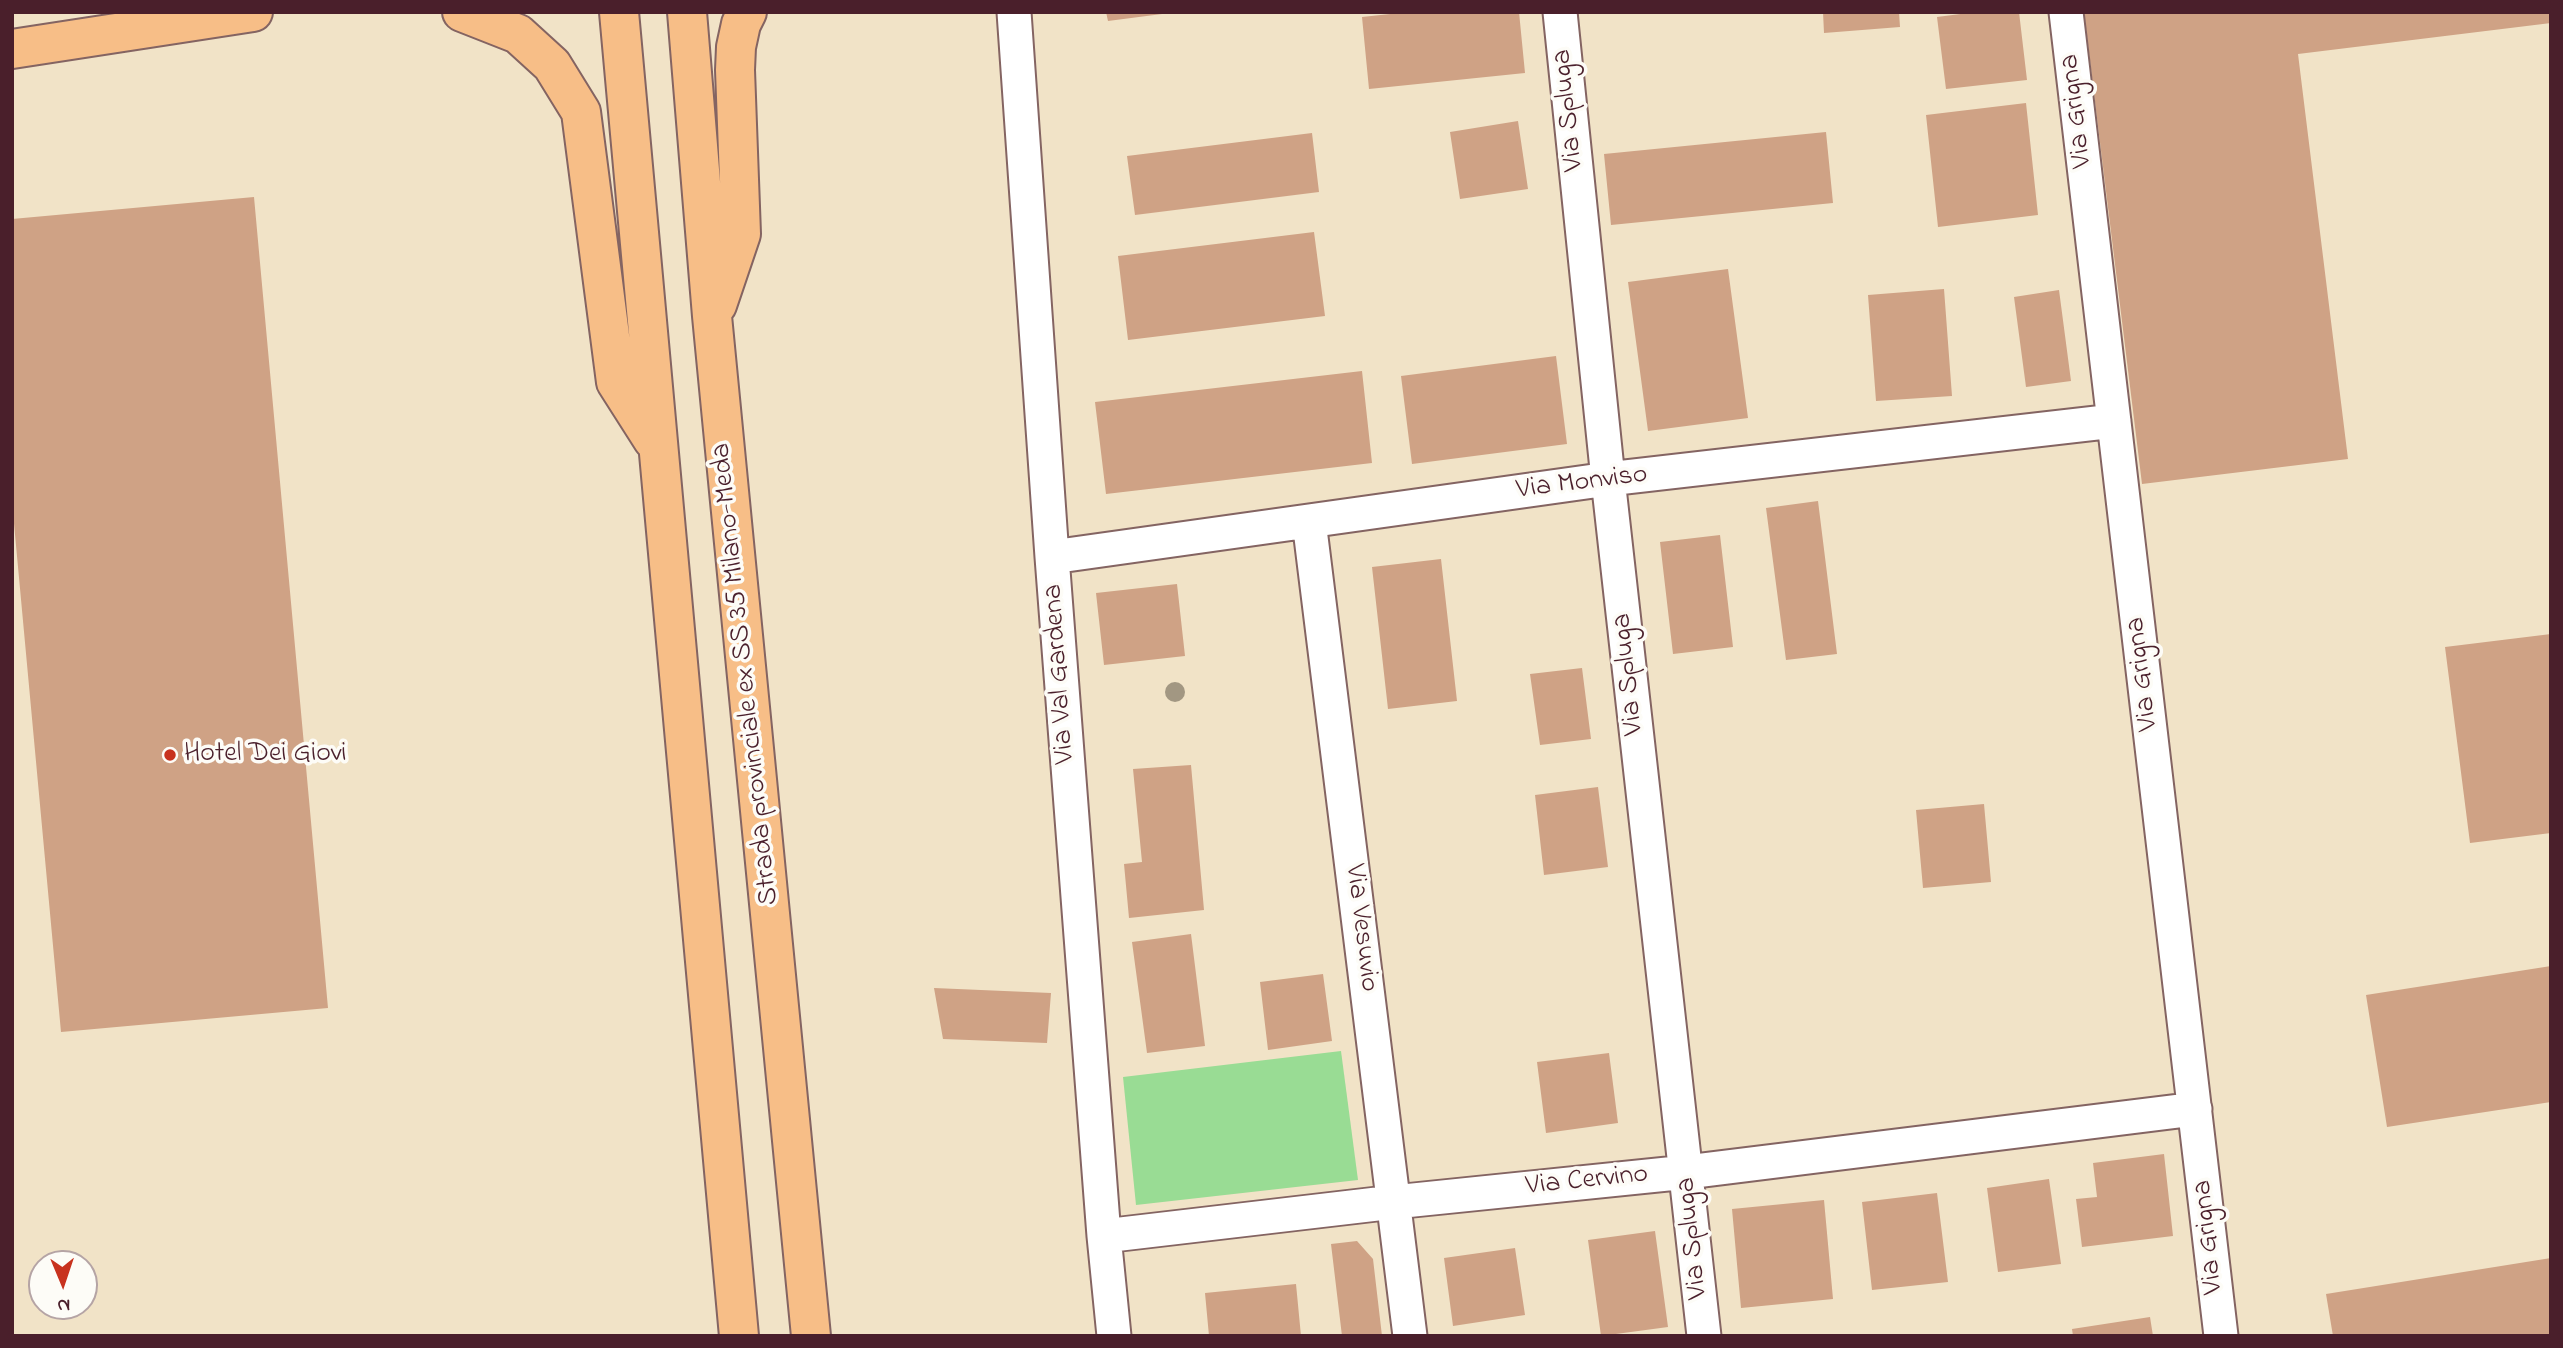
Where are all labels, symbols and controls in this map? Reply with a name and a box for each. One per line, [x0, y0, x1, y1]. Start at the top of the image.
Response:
street label: Via Spluga [1547, 47, 1593, 173]
street label: Via Grigna [2054, 52, 2102, 170]
street label: Strada provinciale ex SS 35 Milano-Meda [706, 441, 788, 907]
street label: Via Monviso [1515, 459, 1649, 509]
street label: Via Val Gardena [1038, 583, 1084, 765]
street label: Via Spluga [1607, 611, 1653, 737]
street label: Via Grigna [2120, 615, 2168, 733]
place label: Hotel Dei Giovi [184, 738, 347, 772]
marker: Hotel Dei Giovi [162, 747, 178, 763]
street label: Via Vesuvio [1336, 862, 1384, 994]
street label: Via Cervino [1524, 1159, 1650, 1205]
street label: Via Spluga [1671, 1175, 1717, 1301]
street label: Via Grigna [2187, 1178, 2233, 1296]
north arrow [28, 1250, 98, 1320]
text: N [57, 1291, 71, 1318]

